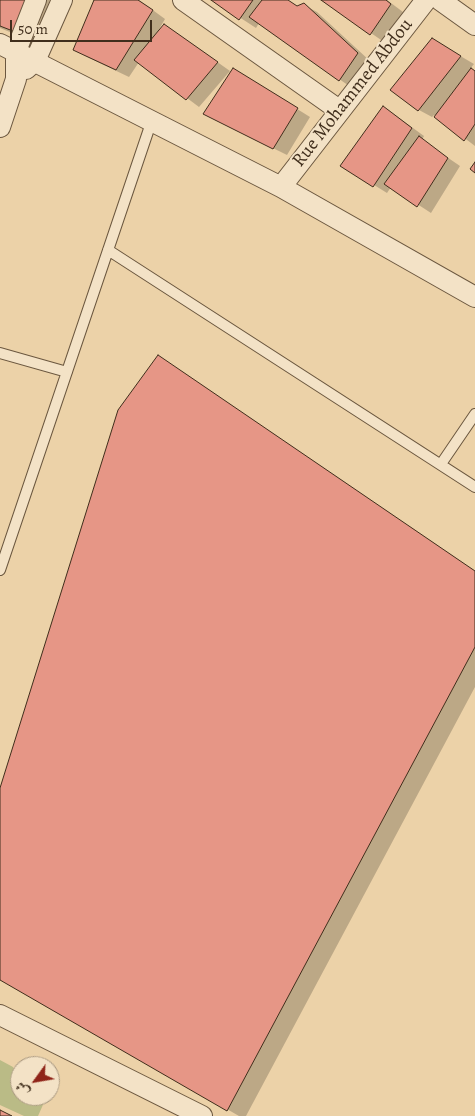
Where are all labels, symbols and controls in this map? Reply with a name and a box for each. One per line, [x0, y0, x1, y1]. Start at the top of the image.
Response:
scale bar [12, 10, 155, 42]
street label: Rue Mohammed Abdou [288, 14, 418, 172]
text: 50 m [18, 19, 48, 39]
north arrow [10, 1056, 60, 1106]
text: ش [11, 1078, 34, 1100]

